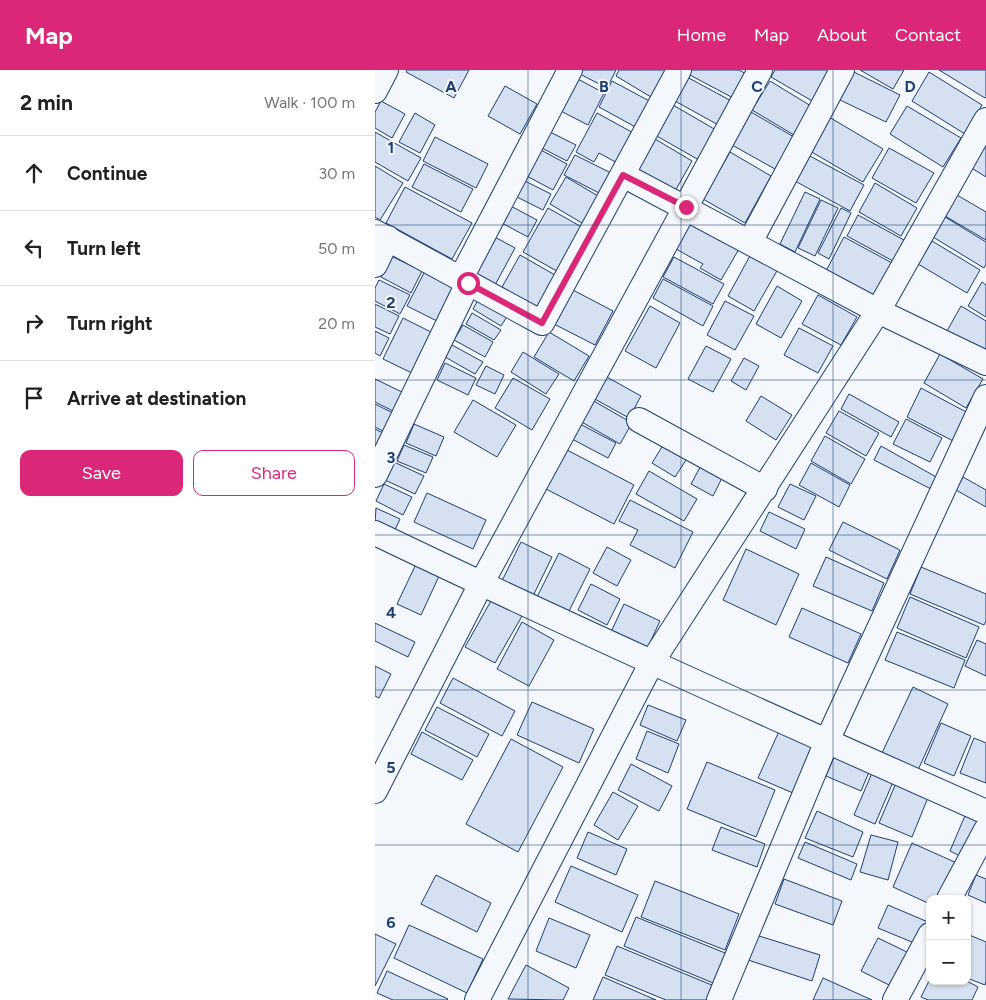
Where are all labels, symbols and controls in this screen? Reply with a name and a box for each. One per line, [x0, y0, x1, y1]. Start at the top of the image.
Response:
text: Map [25, 21, 73, 50]
text: Home [677, 24, 726, 46]
text: Map [754, 24, 789, 46]
text: About [817, 24, 867, 46]
text: Contact [895, 24, 961, 46]
text: A [445, 77, 457, 96]
text: B [599, 77, 609, 96]
text: C [751, 77, 763, 96]
text: D [904, 77, 916, 96]
text: 2 min [20, 90, 73, 115]
text: Walk · 100 m [264, 93, 355, 112]
text: 1 [388, 138, 394, 157]
icon: ahead [20, 159, 48, 187]
text: Continue [67, 162, 147, 185]
text: 30 m [318, 164, 355, 183]
route end [675, 196, 698, 219]
icon: left [20, 234, 48, 262]
text: Turn left [67, 237, 141, 260]
text: 50 m [318, 239, 355, 258]
route start [457, 272, 480, 295]
text: 2 [386, 293, 396, 312]
icon: right [20, 309, 48, 337]
text: Turn right [67, 312, 153, 335]
text: 20 m [318, 314, 355, 333]
icon: arrive [20, 384, 48, 412]
text: Arrive at destination [67, 387, 246, 410]
text: 3 [387, 448, 396, 467]
button: Save [20, 450, 183, 496]
button: Share [193, 450, 355, 496]
text: 4 [386, 603, 396, 622]
text: 5 [386, 758, 396, 777]
map controls [926, 895, 971, 985]
button: + [926, 895, 971, 940]
text: 6 [386, 913, 396, 932]
button: − [926, 940, 971, 985]

